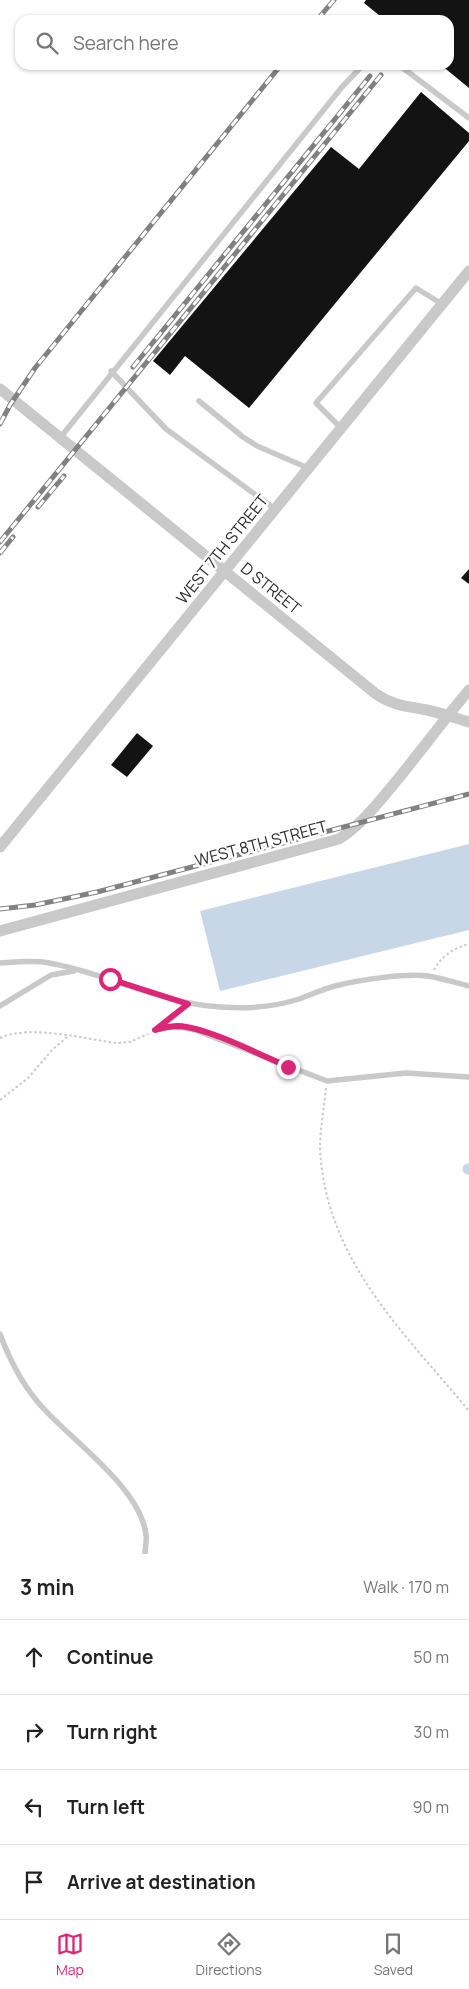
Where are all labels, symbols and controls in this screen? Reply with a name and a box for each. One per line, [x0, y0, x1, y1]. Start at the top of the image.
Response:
search box [15, 15, 454, 70]
icon: search [33, 29, 61, 57]
text: Search here [73, 30, 179, 56]
street label: WEST 7TH STREET [171, 489, 273, 608]
street label: D STREET [236, 557, 306, 619]
street label: WEST 8TH STREET [192, 815, 330, 871]
route start [99, 968, 122, 991]
route end [277, 1056, 300, 1079]
text: 3 min [20, 1573, 74, 1601]
text: Walk · 170 m [363, 1576, 449, 1598]
icon: ahead [20, 1643, 48, 1671]
text: Continue [67, 1644, 153, 1670]
text: 50 m [413, 1646, 449, 1668]
icon: right [20, 1718, 48, 1746]
text: Turn right [67, 1719, 157, 1745]
text: 30 m [414, 1721, 449, 1743]
icon: left [20, 1793, 48, 1821]
text: Turn left [67, 1794, 145, 1820]
text: 90 m [413, 1796, 449, 1818]
icon: arrive [20, 1868, 48, 1896]
text: Arrive at destination [67, 1869, 256, 1895]
tab: Map [56, 1930, 84, 1979]
tab: Directions [196, 1930, 262, 1979]
tab: Saved [374, 1930, 413, 1979]

